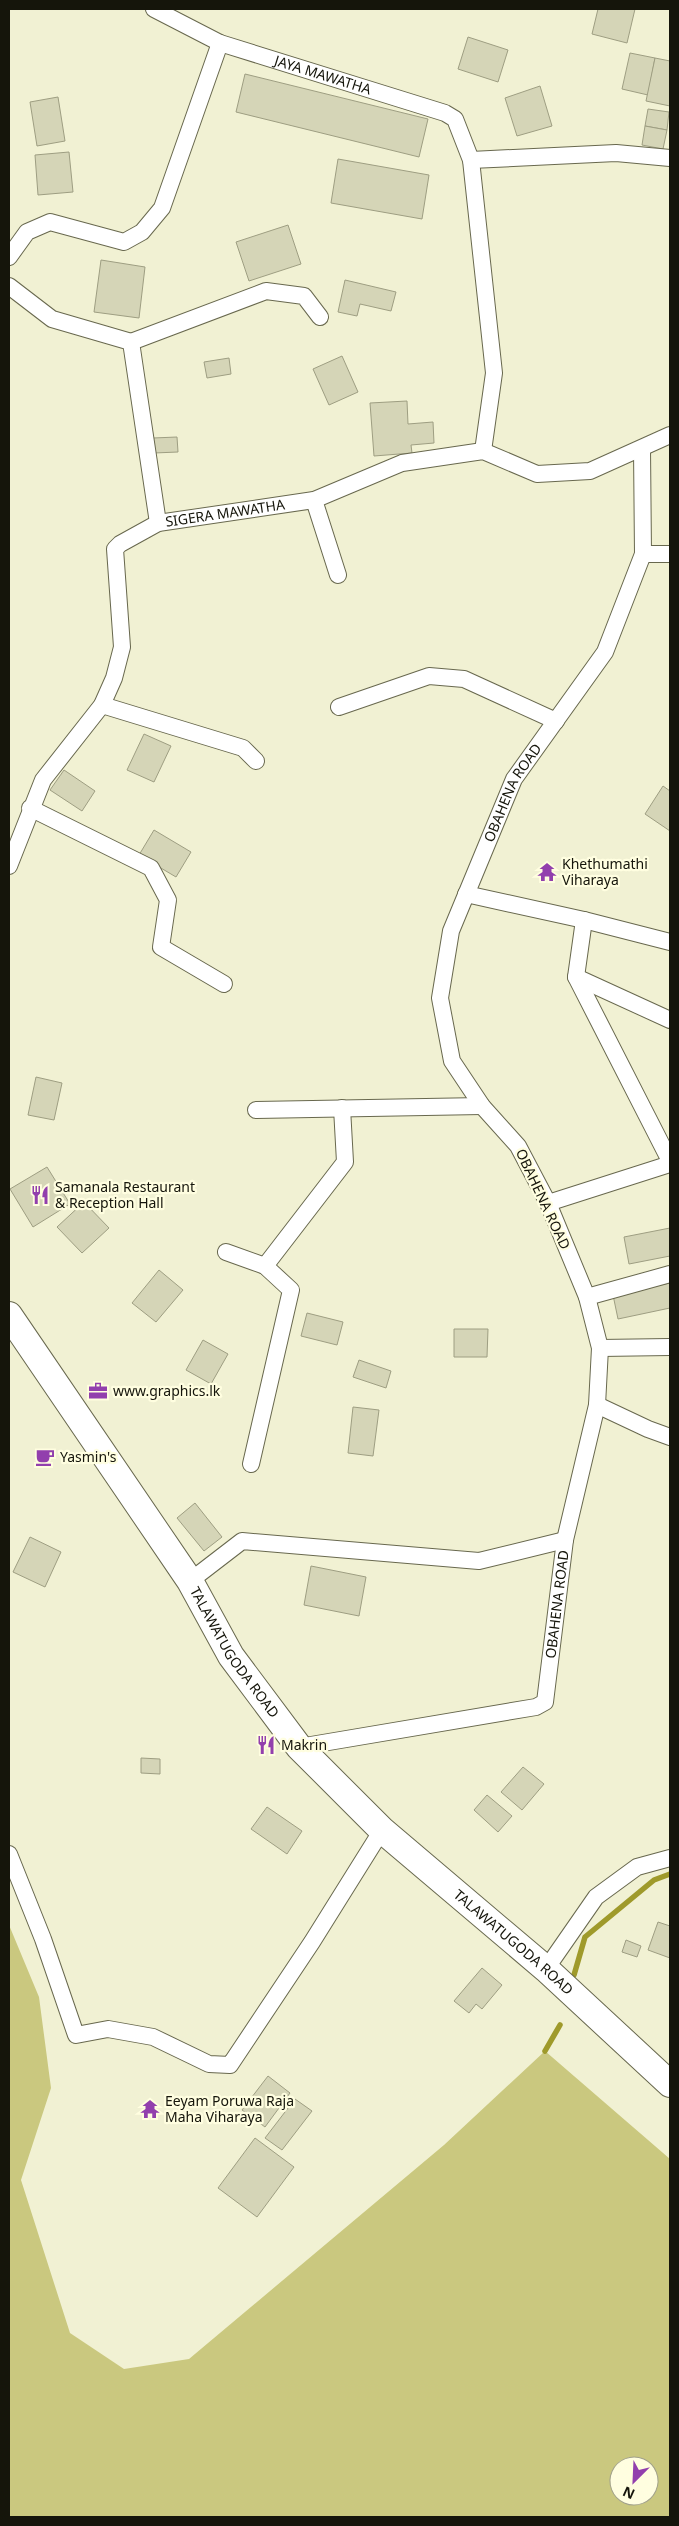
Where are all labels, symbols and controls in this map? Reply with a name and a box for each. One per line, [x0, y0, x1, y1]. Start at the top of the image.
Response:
street label: JAYA MAWATHA [270, 50, 374, 99]
street label: SIGERA MAWATHA [164, 494, 286, 531]
street label: OBAHENA ROAD [479, 739, 545, 845]
place label: Khethumathi Viharaya [562, 854, 648, 889]
temple icon: Khethumathi Viharaya [536, 861, 558, 883]
street label: OBAHENA ROAD [512, 1145, 575, 1252]
place label: Samanala Restaurant & Reception Hall [55, 1177, 195, 1212]
restaurant icon: Samanala Restaurant & Reception Hall [29, 1184, 51, 1206]
office icon: www.graphics.lk [87, 1380, 109, 1402]
place label: www.graphics.lk [113, 1381, 221, 1400]
cafe icon: Yasmin's [34, 1446, 56, 1468]
place label: Yasmin's [60, 1447, 117, 1466]
street label: OBAHENA ROAD [540, 1549, 573, 1660]
street label: TALAWATUGODA ROAD [186, 1583, 284, 1721]
restaurant icon: Makrin [255, 1734, 277, 1756]
place label: Makrin [281, 1735, 327, 1754]
street label: TALAWATUGODA ROAD [450, 1885, 578, 1999]
place label: Eeyam Poruwa Raja Maha Viharaya [165, 2091, 294, 2126]
temple icon: Eeyam Poruwa Raja Maha Viharaya [139, 2098, 161, 2120]
north arrow [609, 2456, 659, 2506]
text: N [619, 2482, 638, 2504]

